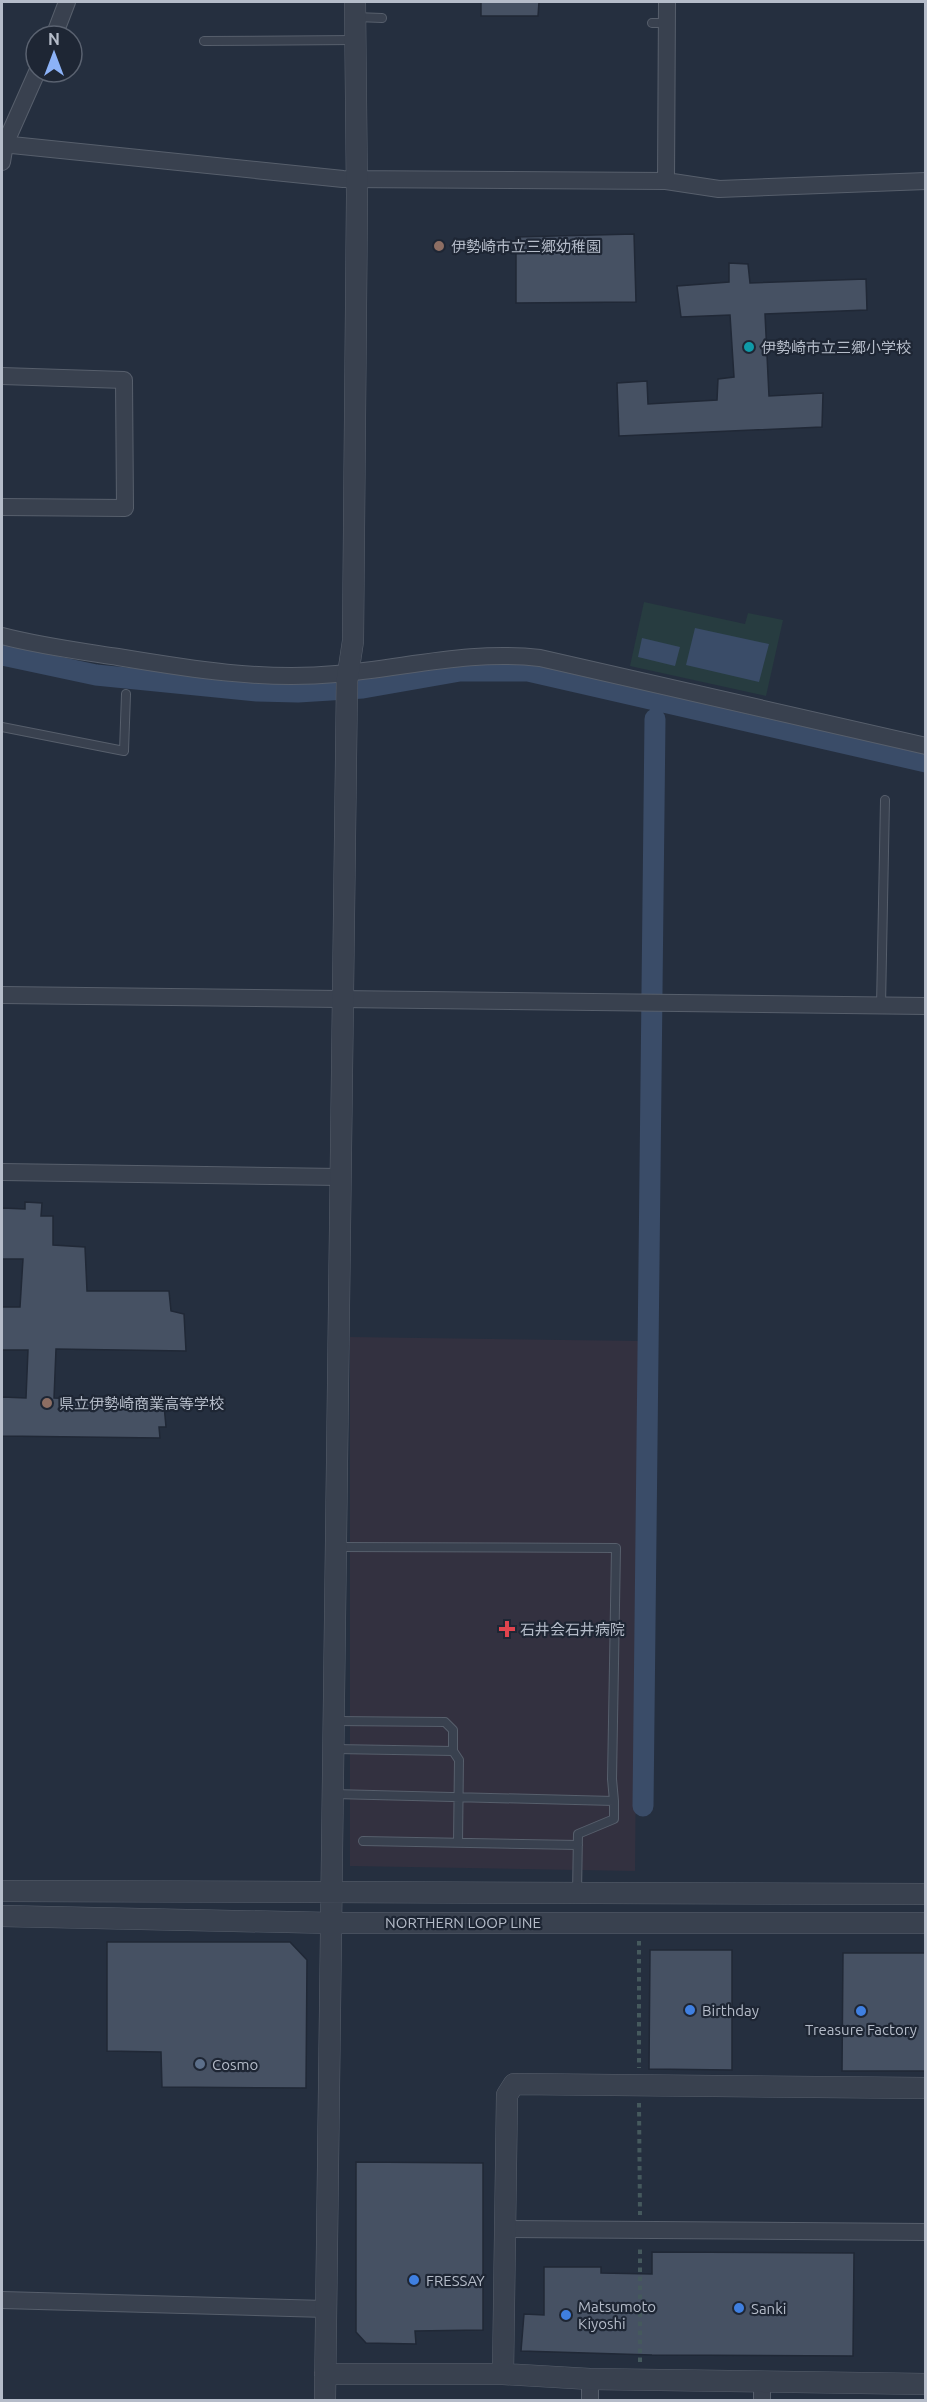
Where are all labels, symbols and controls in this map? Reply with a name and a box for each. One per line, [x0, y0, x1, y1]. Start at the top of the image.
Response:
north arrow [24, 24, 84, 84]
text: N [48, 30, 60, 48]
place label: 伊勢崎市立三郷幼稚園 [451, 238, 601, 255]
marker: 伊勢崎市立三郷幼稚園 [432, 239, 446, 253]
place label: 伊勢崎市立三郷小学校 [761, 339, 911, 356]
marker: 伊勢崎市立三郷小学校 [742, 340, 756, 354]
place label: 県立伊勢崎商業高等学校 [59, 1395, 224, 1412]
marker: 県立伊勢崎商業高等学校 [40, 1396, 54, 1410]
marker: 石井会石井病院 [498, 1620, 516, 1638]
place label: 石井会石井病院 [520, 1621, 625, 1638]
street label: NORTHERN LOOP LINE [385, 1914, 541, 1931]
place label: Birthday [702, 2002, 759, 2019]
marker: Birthday [683, 2003, 697, 2017]
marker: Treasure Factory [854, 2004, 868, 2018]
place label: Treasure Factory [805, 2021, 917, 2038]
place label: Cosmo [212, 2056, 258, 2073]
marker: Cosmo [193, 2057, 207, 2071]
place label: FRESSAY [426, 2272, 485, 2289]
marker: FRESSAY [407, 2273, 421, 2287]
place label: Matsumoto Kiyoshi [578, 2298, 656, 2332]
place label: Sanki [751, 2300, 786, 2317]
marker: Sanki [732, 2301, 746, 2315]
marker: Matsumoto Kiyoshi [559, 2308, 573, 2322]

